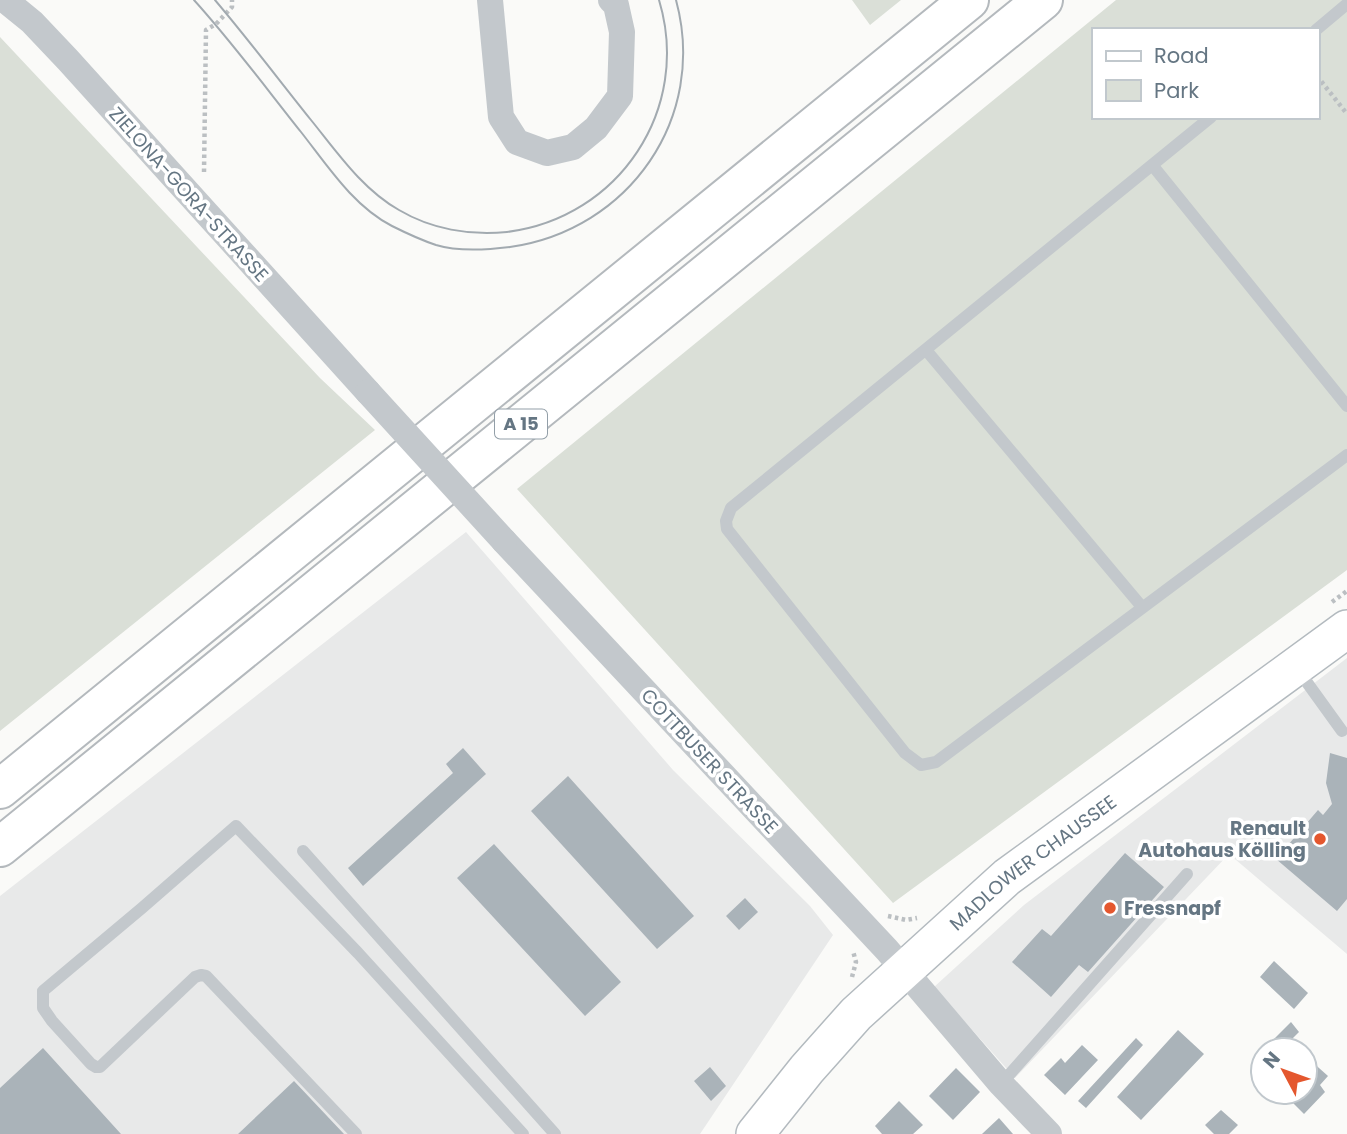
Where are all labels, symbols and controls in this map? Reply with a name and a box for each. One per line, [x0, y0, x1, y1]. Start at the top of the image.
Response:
legend [1092, 28, 1319, 119]
text: Road [1154, 41, 1209, 70]
text: Park [1154, 76, 1199, 105]
street label: ZIELONA-GORA-STRASSE [103, 101, 275, 288]
road number: A 15 [495, 410, 547, 438]
street label: COTTBUSER STRASSE [635, 683, 784, 840]
street label: MADLOWER CHAUSSEE [944, 789, 1122, 937]
place label: Renault Autohaus Kölling [1138, 815, 1306, 864]
marker: Renault Autohaus Kölling [1312, 831, 1328, 847]
place label: Fressnapf [1124, 895, 1221, 922]
marker: Fressnapf [1102, 900, 1118, 916]
north arrow [1249, 1036, 1319, 1106]
text: N [1257, 1046, 1286, 1074]

